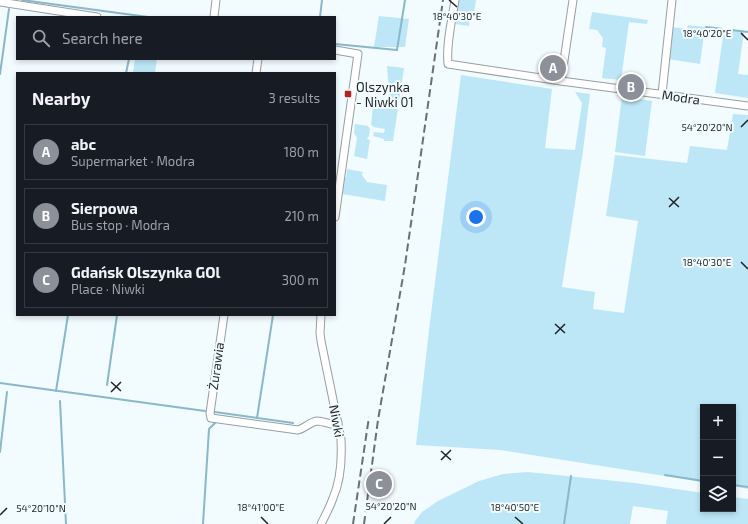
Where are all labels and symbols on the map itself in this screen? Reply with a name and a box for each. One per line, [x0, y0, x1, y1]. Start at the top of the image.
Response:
text: 18°40'30"E [433, 10, 482, 22]
text: 18°40'20"E [683, 27, 732, 39]
pin: A [540, 53, 566, 83]
pin: B [618, 72, 644, 102]
place label: Olszynka - Niwki 01 [356, 79, 414, 110]
street label: Modra [661, 86, 701, 108]
marker: Olszynka - Niwki 01 [343, 89, 353, 99]
text: 54°20'20"N [681, 121, 733, 133]
your location [466, 207, 486, 227]
text: 18°40'30"E [683, 256, 732, 268]
street label: Żurawia [205, 341, 227, 391]
street label: Niwki [326, 403, 348, 439]
pin: C [366, 469, 392, 499]
text: 54°20'20"N [365, 500, 417, 512]
text: 18°41'00"E [237, 501, 285, 513]
text: 18°40'50"E [491, 501, 540, 513]
text: 54°20'10"N [16, 502, 66, 514]

